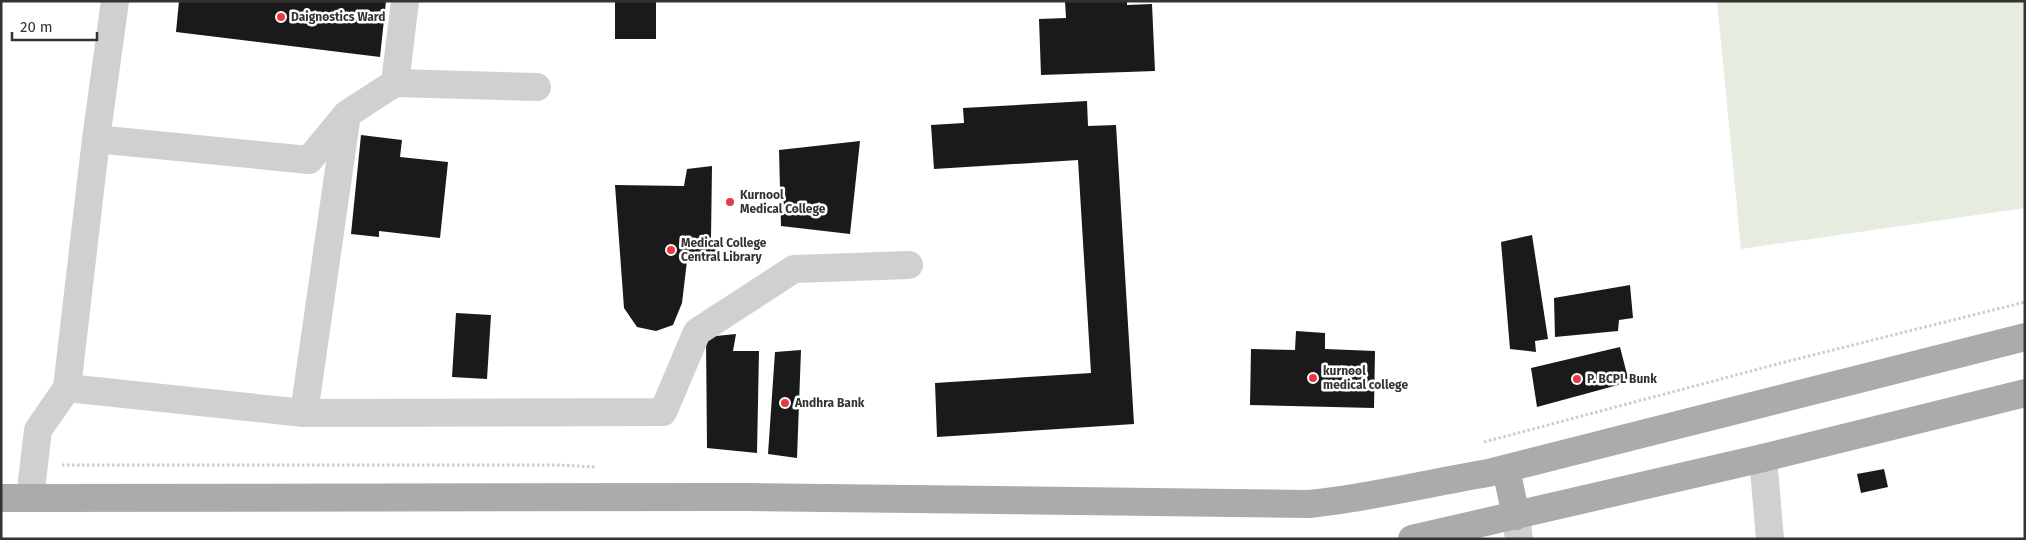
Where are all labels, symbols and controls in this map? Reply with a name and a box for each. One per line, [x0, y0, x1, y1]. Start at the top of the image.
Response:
scale bar [12, 10, 98, 42]
place label: Daignostics Ward [291, 10, 385, 24]
marker: Daignostics Ward [275, 11, 287, 23]
text: 20 m [20, 18, 53, 36]
place label: Kurnool Medical College [740, 188, 826, 216]
marker: Kurnool Medical College [724, 196, 736, 208]
place label: Medical College Central Library [681, 236, 767, 264]
marker: Medical College Central Library [665, 244, 677, 256]
place label: kurnool medical college [1323, 364, 1408, 392]
marker: kurnool medical college [1307, 372, 1319, 384]
place label: P. BCPL Bunk [1587, 372, 1657, 386]
marker: P. BCPL Bunk [1571, 373, 1583, 385]
place label: Andhra Bank [794, 396, 865, 410]
marker: Andhra Bank [779, 397, 791, 409]

